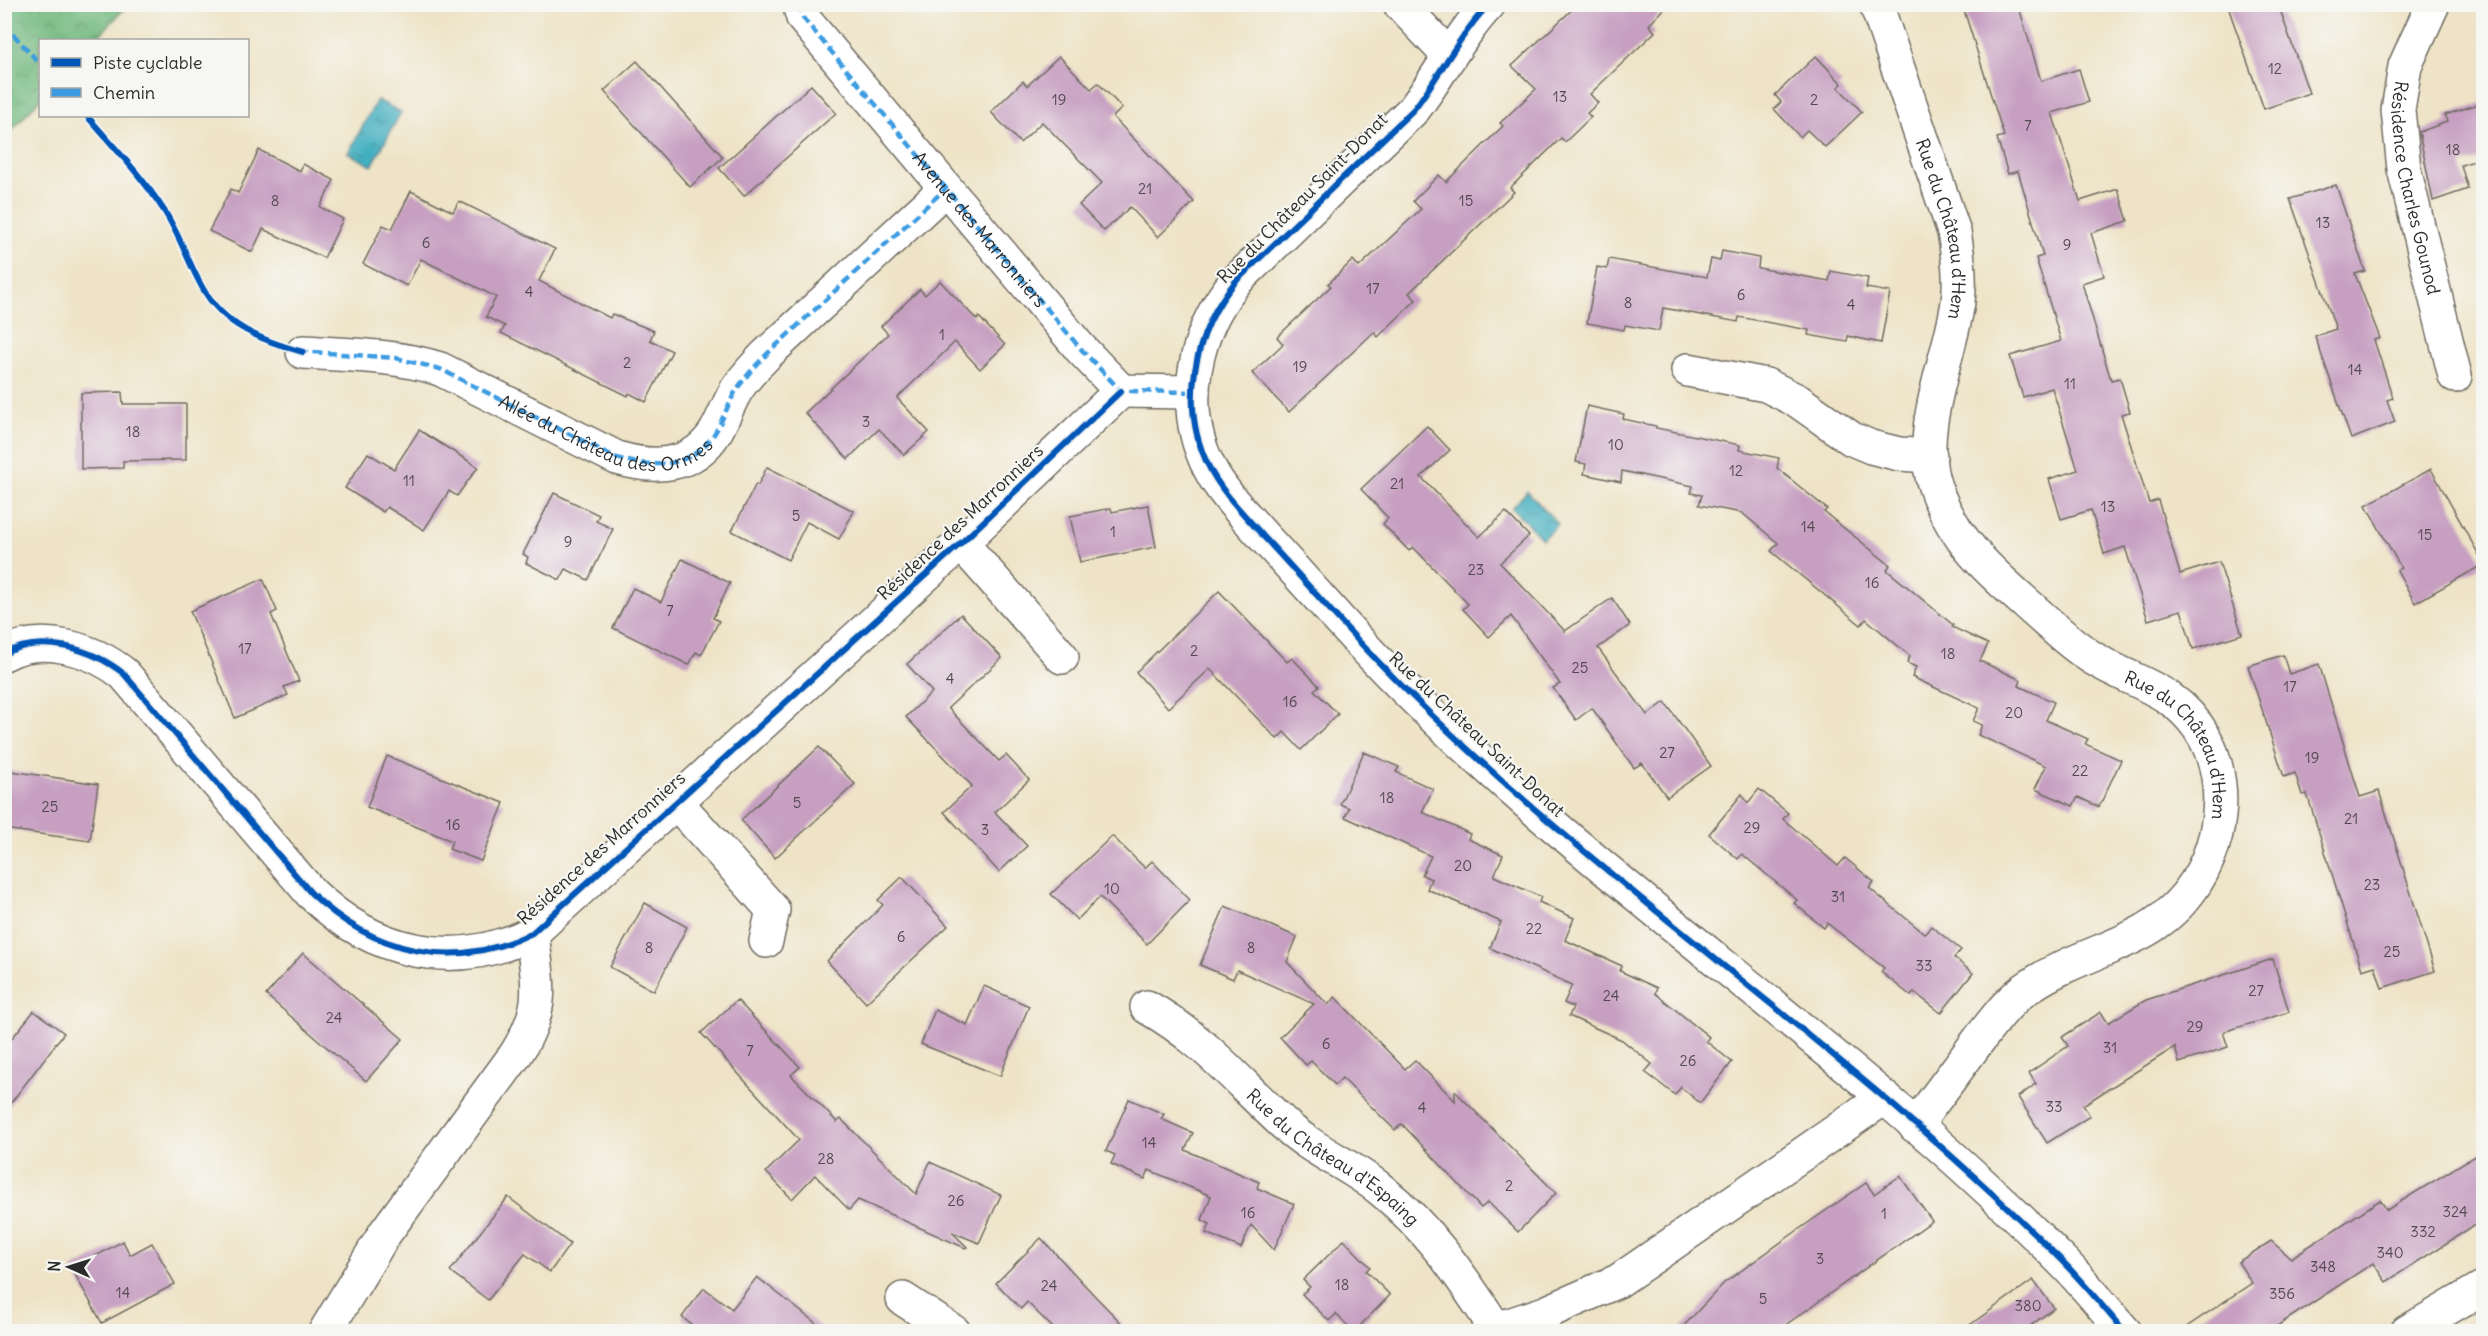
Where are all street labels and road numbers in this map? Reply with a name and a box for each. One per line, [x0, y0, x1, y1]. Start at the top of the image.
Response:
street label: Résidence Charles Gounod [2387, 79, 2446, 297]
street label: Rue du Château Saint-Donat [1212, 108, 1392, 288]
street label: Rue du Château d'Hem [1911, 135, 1971, 322]
street label: Avenue des Marronniers [908, 146, 1052, 312]
street label: Allée du Château des Ormes [495, 389, 717, 476]
street label: Résidence des Marronniers [872, 439, 1048, 605]
street label: Rue du Château Saint-Donat [1384, 647, 1570, 821]
street label: Rue du Château d'Hem [2121, 665, 2231, 821]
street label: Résidence des Marronniers [512, 766, 690, 930]
street label: Rue du Château d'Espaing [1242, 1083, 1425, 1230]

